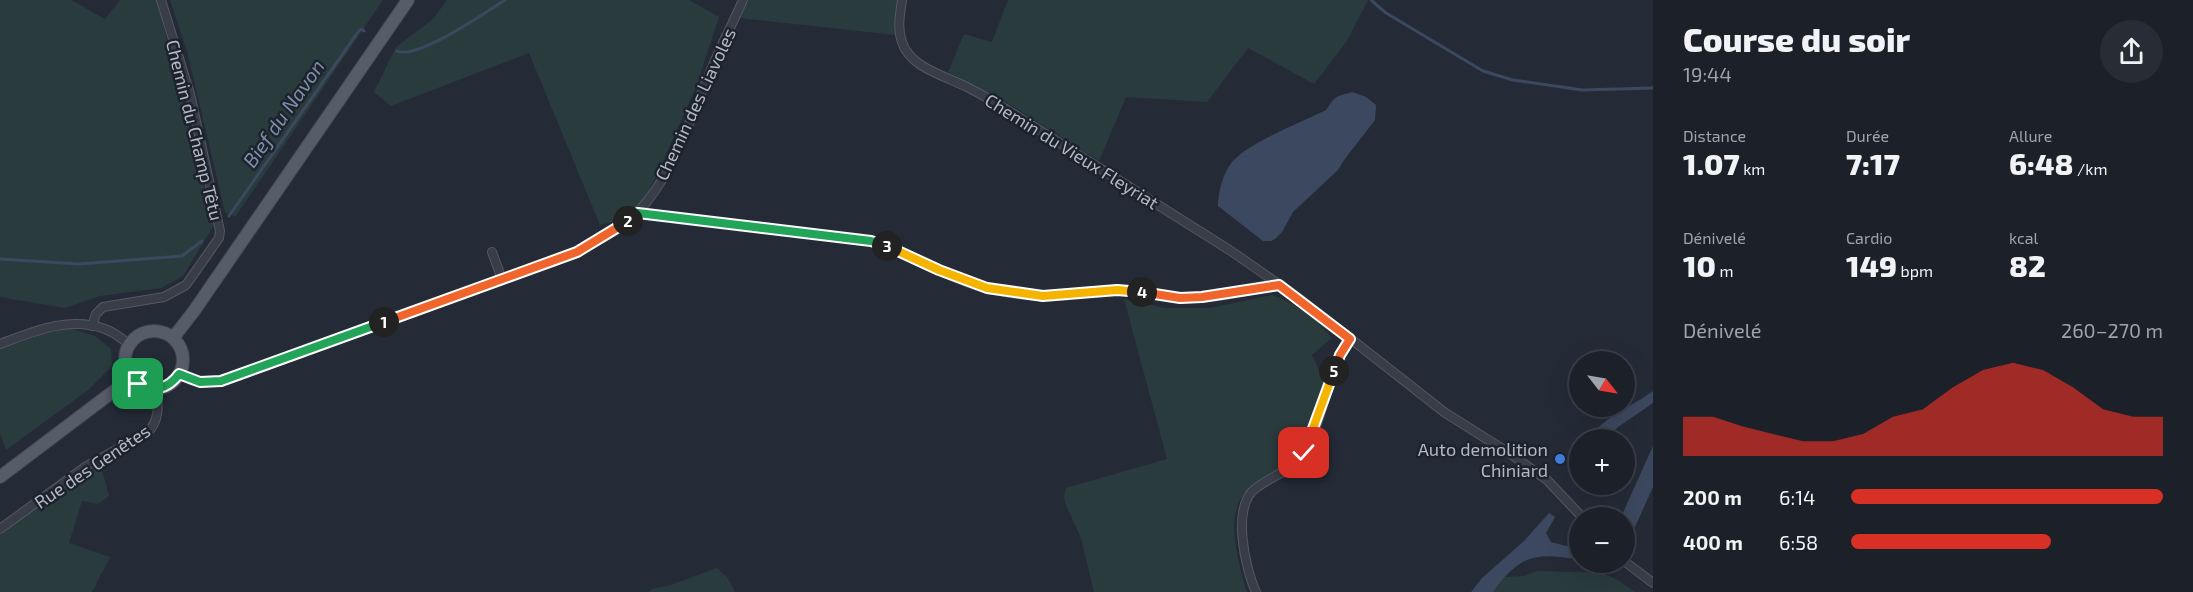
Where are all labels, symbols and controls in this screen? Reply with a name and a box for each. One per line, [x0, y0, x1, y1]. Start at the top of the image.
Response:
text: Course du soir [1683, 19, 1910, 59]
button: share [2100, 20, 2163, 83]
street label: Chemin des Liavoles [650, 24, 740, 184]
street label: Chemin du Champ Têtu [162, 37, 228, 223]
water label: Bief du Navon [237, 55, 329, 171]
text: 19:44 [1683, 62, 1732, 86]
street label: Chemin du Vieux Fleyriat [981, 88, 1163, 214]
text: Distance [1683, 126, 1746, 145]
text: Durée [1846, 126, 1889, 145]
text: Allure [2009, 126, 2052, 145]
text: 1.07 [1683, 145, 1740, 181]
text: 7:17 [1846, 145, 1900, 181]
text: 6:48 [2009, 145, 2073, 181]
text: km [1740, 159, 1765, 178]
text: /km [2073, 159, 2108, 178]
pin: 2 [613, 206, 643, 236]
text: 2 [623, 211, 633, 230]
text: Dénivelé [1683, 228, 1746, 247]
text: Cardio [1846, 228, 1892, 247]
text: kcal [2009, 228, 2038, 247]
pin: 3 [872, 231, 902, 261]
text: 3 [882, 236, 892, 255]
text: 10 [1683, 247, 1716, 283]
text: 149 [1846, 247, 1897, 283]
text: 82 [2009, 247, 2046, 283]
text: m [1716, 261, 1734, 280]
text: bpm [1897, 261, 1933, 280]
pin: 4 [1127, 277, 1157, 307]
text: 4 [1137, 282, 1147, 301]
pin: 1 [369, 307, 399, 337]
text: 1 [381, 312, 387, 331]
text: Dénivelé [1683, 318, 1762, 342]
text: 260–270 m [2061, 318, 2163, 342]
north arrow [1569, 351, 1635, 417]
map controls [1569, 351, 1635, 573]
pin: 5 [1319, 356, 1349, 386]
pin [112, 358, 163, 409]
text: 5 [1330, 361, 1338, 380]
icon: arrive [121, 367, 154, 400]
street label: Rue des Genêtes [30, 419, 154, 513]
pin [1278, 427, 1329, 478]
button: + [1569, 429, 1635, 495]
icon: check [1287, 436, 1320, 469]
place label: Auto demolition Chiniard [1418, 438, 1548, 481]
marker: Auto demolition Chiniard [1553, 452, 1567, 466]
text: 200 m [1683, 485, 1742, 509]
text: 6:14 [1779, 485, 1815, 509]
button: − [1569, 507, 1635, 573]
text: 400 m [1683, 530, 1743, 554]
text: 6:58 [1779, 530, 1818, 554]

